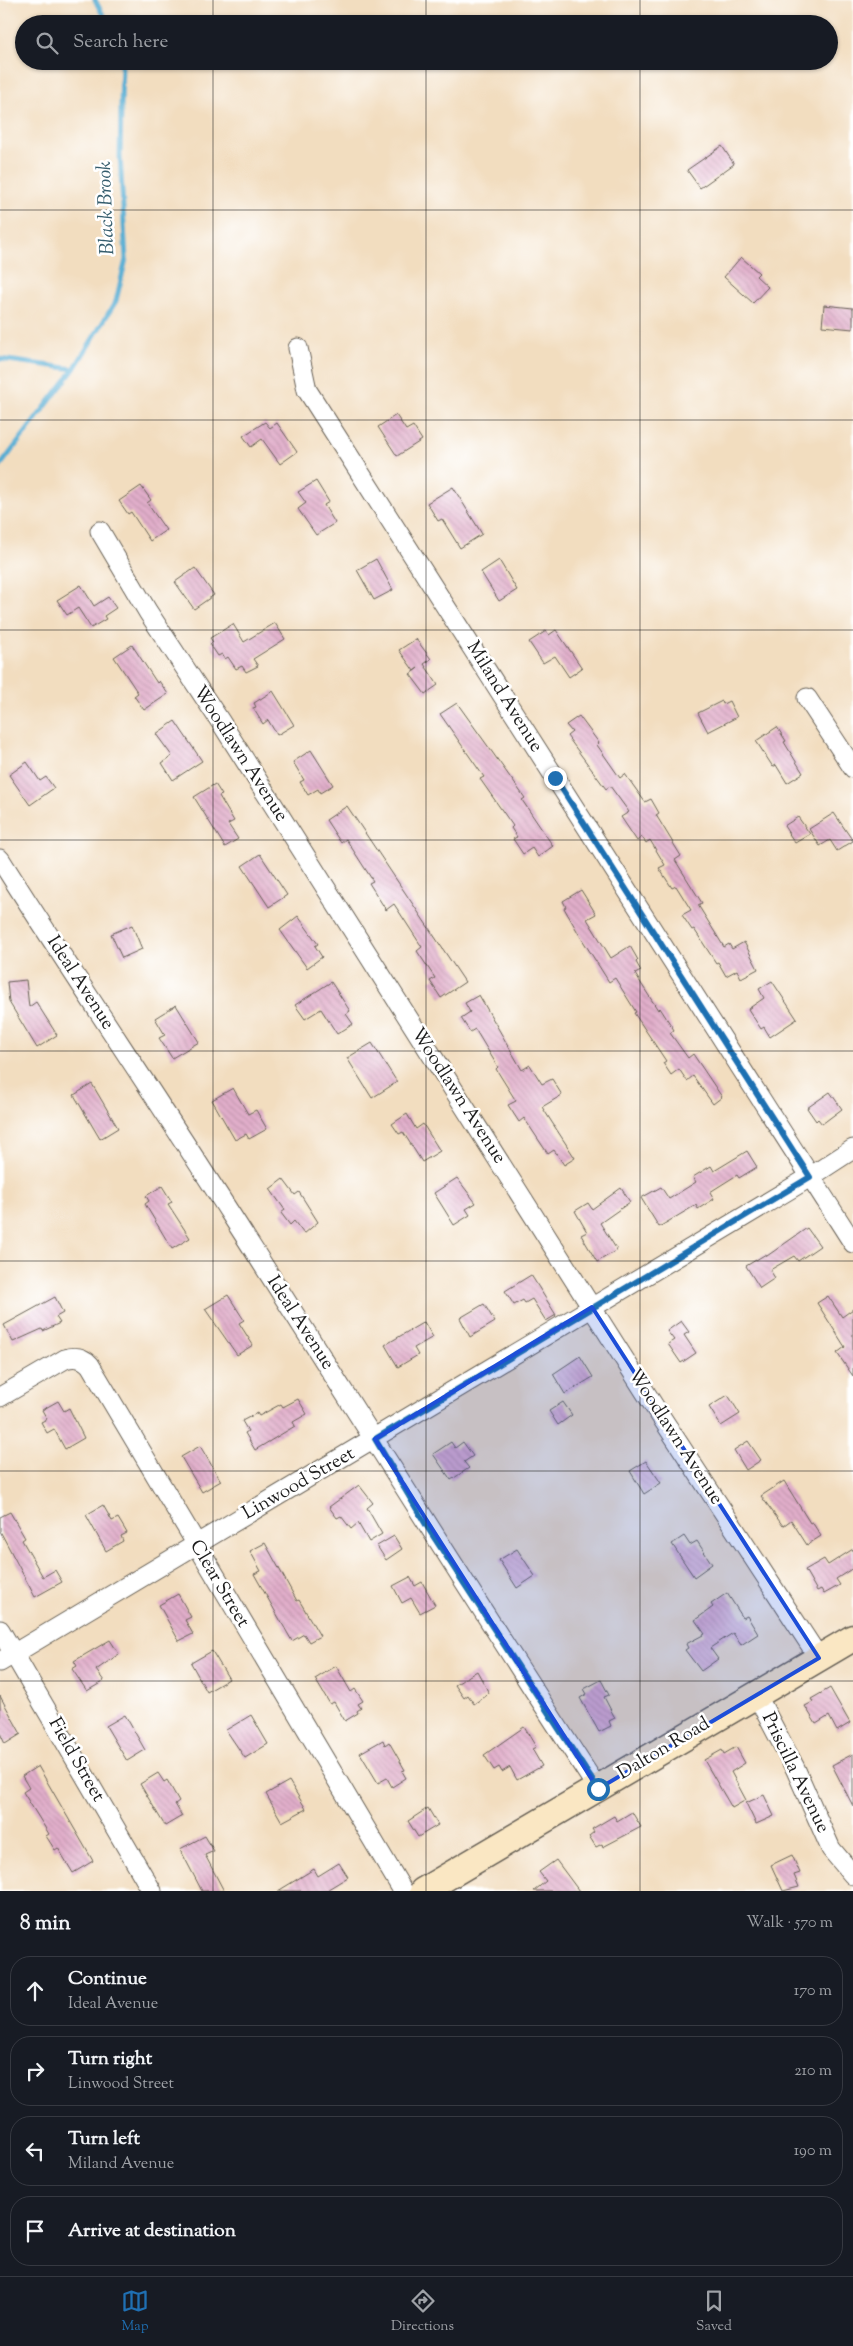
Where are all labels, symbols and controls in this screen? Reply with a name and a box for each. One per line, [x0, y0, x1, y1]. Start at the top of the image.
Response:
search box [15, 15, 838, 70]
icon: search [33, 29, 61, 57]
text: Search here [73, 29, 168, 56]
water label: Black Brook [91, 161, 123, 255]
street label: Miland Avenue [459, 636, 549, 758]
street label: Woodlawn Avenue [186, 681, 294, 828]
route end [544, 767, 567, 790]
street label: Ideal Avenue [39, 931, 121, 1035]
street label: Woodlawn Avenue [404, 1023, 512, 1170]
street label: Ideal Avenue [259, 1271, 341, 1375]
street label: Woodlawn Avenue [621, 1364, 729, 1511]
street label: Linwood Street [238, 1441, 361, 1527]
street label: Clear Street [182, 1535, 256, 1633]
street label: Priscilla Avenue [754, 1708, 836, 1838]
street label: Dalton Road [613, 1711, 716, 1787]
street label: Field Street [41, 1713, 111, 1808]
route start [587, 1778, 610, 1801]
text: 8 min [20, 1909, 71, 1939]
text: Walk · 570 m [746, 1912, 833, 1935]
text: Continue [68, 1966, 147, 1993]
icon: ahead [21, 1977, 49, 2005]
text: 170 m [794, 1980, 832, 2003]
text: Ideal Avenue [68, 1993, 158, 2016]
text: Turn right [68, 2046, 152, 2073]
icon: right [21, 2057, 49, 2085]
text: 210 m [794, 2060, 832, 2083]
text: Linwood Street [68, 2073, 174, 2096]
text: Turn left [68, 2126, 140, 2153]
icon: left [21, 2137, 49, 2165]
text: 190 m [794, 2140, 832, 2163]
text: Miland Avenue [68, 2153, 174, 2176]
icon: arrive [21, 2217, 49, 2245]
text: Arrive at destination [68, 2218, 236, 2245]
tab: Map [121, 2287, 149, 2337]
tab: Directions [391, 2287, 454, 2337]
tab: Saved [696, 2287, 732, 2337]

